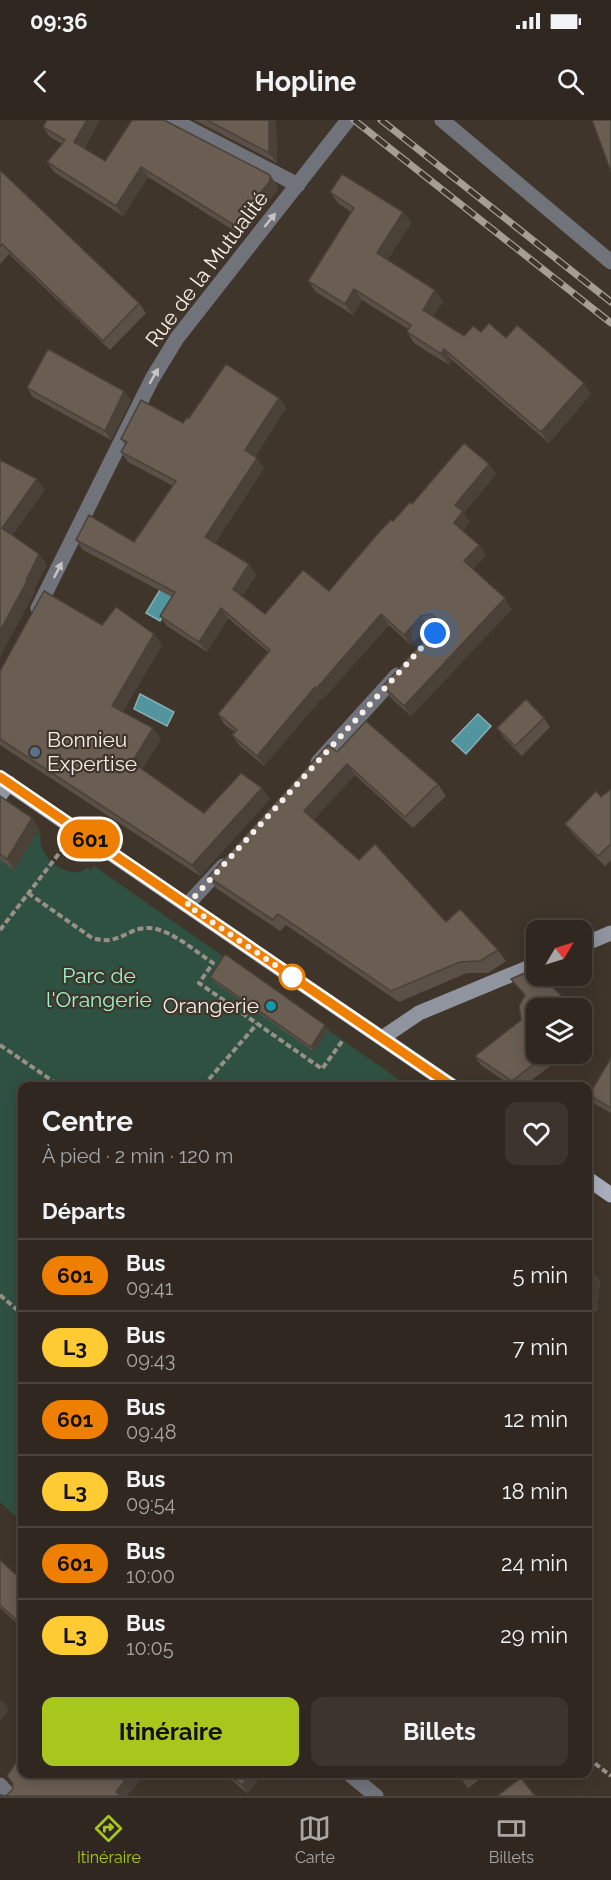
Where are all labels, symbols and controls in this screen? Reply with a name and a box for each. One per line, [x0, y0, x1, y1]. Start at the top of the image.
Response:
text: 09:36 [30, 8, 88, 34]
icon: back [24, 65, 57, 98]
icon: search [554, 65, 587, 98]
text: Hopline [255, 66, 356, 97]
street label: Rue de la Mutualité [140, 186, 273, 351]
one-way arrow [263, 212, 276, 228]
one-way arrow [149, 368, 159, 385]
one-way arrow [53, 561, 62, 578]
your location [420, 618, 450, 648]
place label: Bonnieu Expertise [47, 727, 137, 776]
marker: Bonnieu Expertise [28, 745, 42, 759]
line badge: 601 [56, 820, 124, 858]
text: 601 [72, 827, 108, 852]
north arrow [526, 920, 592, 986]
map controls [526, 920, 592, 1064]
park label: Parc de l'Orangerie [46, 963, 152, 1012]
unlabelled marker [279, 964, 305, 990]
place label: Orangerie [163, 993, 259, 1018]
button: layers [526, 998, 592, 1064]
marker: Orangerie [264, 999, 278, 1013]
button: heart [505, 1102, 568, 1165]
text: Centre [42, 1105, 133, 1138]
text: À pied · 2 min · 120 m [42, 1144, 233, 1168]
text: Départs [42, 1198, 125, 1224]
text: Bus [126, 1250, 165, 1276]
text: 5 min [513, 1262, 568, 1288]
text: 601 [57, 1263, 93, 1288]
text: 09:41 [126, 1276, 173, 1300]
text: Bus [126, 1322, 165, 1348]
text: 7 min [513, 1334, 568, 1360]
text: L3 [63, 1335, 87, 1360]
text: 09:43 [126, 1348, 175, 1372]
text: Bus [126, 1394, 165, 1420]
text: 12 min [504, 1406, 568, 1432]
text: 601 [57, 1407, 93, 1432]
text: 09:48 [126, 1420, 177, 1444]
text: Bus [126, 1466, 165, 1492]
text: 18 min [502, 1478, 568, 1504]
text: L3 [63, 1479, 87, 1504]
text: 09:54 [126, 1492, 176, 1516]
text: Bus [126, 1538, 165, 1564]
text: 24 min [501, 1550, 568, 1576]
text: 601 [57, 1551, 93, 1576]
text: 10:00 [126, 1564, 175, 1588]
text: Bus [126, 1610, 165, 1636]
text: 29 min [500, 1622, 568, 1648]
text: L3 [63, 1623, 87, 1648]
text: 10:05 [126, 1636, 174, 1660]
button: Itinéraire [42, 1697, 299, 1766]
button: Billets [311, 1697, 568, 1766]
tab: Itinéraire [77, 1812, 141, 1867]
tab: Carte [295, 1812, 335, 1867]
tab: Billets [489, 1812, 534, 1867]

